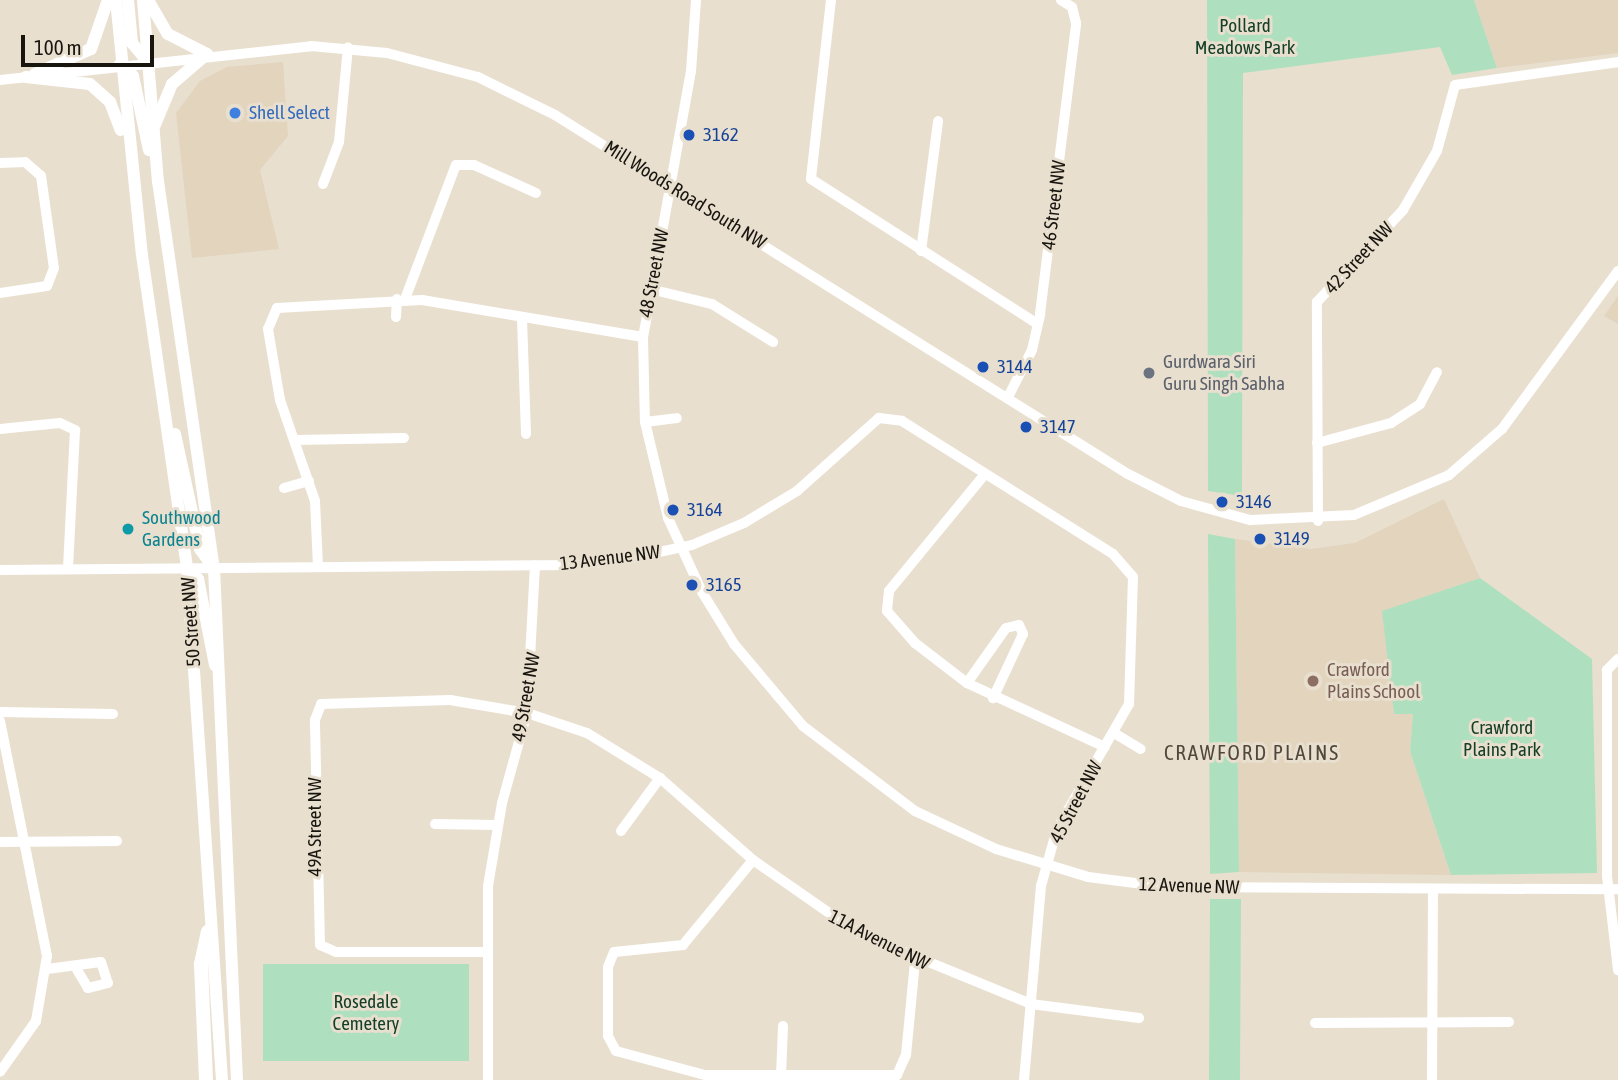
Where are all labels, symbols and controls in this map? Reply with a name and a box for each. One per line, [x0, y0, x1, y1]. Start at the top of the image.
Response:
park label: Pollard Meadows Park [1195, 15, 1295, 59]
scale bar [24, 21, 158, 65]
text: 100 m [34, 35, 82, 59]
place label: Shell Select [249, 102, 330, 124]
marker: Shell Select [227, 105, 243, 121]
place label: 3162 [703, 124, 739, 146]
marker: 3162 [681, 127, 697, 143]
street label: Mill Woods Road South NW [600, 136, 770, 254]
street label: 46 Street NW [1037, 159, 1071, 251]
street label: 42 Street NW [1320, 217, 1398, 299]
street label: 48 Street NW [634, 227, 674, 319]
place label: Gurdwara Siri Guru Singh Sabha [1163, 351, 1285, 395]
place label: 3144 [997, 356, 1033, 378]
marker: 3144 [975, 359, 991, 375]
marker: Gurdwara Siri Guru Singh Sabha [1141, 365, 1157, 381]
place label: 3147 [1040, 416, 1076, 438]
marker: 3147 [1018, 419, 1034, 435]
place label: 3146 [1236, 491, 1272, 513]
marker: 3146 [1214, 494, 1230, 510]
place label: 3164 [687, 499, 723, 521]
marker: 3164 [665, 502, 681, 518]
place label: Southwood Gardens [142, 507, 221, 551]
marker: Southwood Gardens [120, 521, 136, 537]
place label: 3149 [1274, 528, 1310, 550]
marker: 3149 [1252, 531, 1268, 547]
street label: 13 Avenue NW [559, 541, 661, 575]
place label: 3165 [706, 574, 742, 596]
street label: 50 Street NW [176, 576, 206, 668]
marker: 3165 [684, 577, 700, 593]
street label: 49 Street NW [507, 651, 545, 743]
place label: Crawford Plains School [1327, 659, 1420, 703]
marker: Crawford Plains School [1305, 673, 1321, 689]
park label: Crawford Plains Park [1463, 717, 1541, 761]
district label: CRAWFORD PLAINS [1166, 739, 1338, 765]
street label: 45 Street NW [1045, 757, 1107, 847]
street label: 49A Street NW [304, 777, 326, 877]
street label: 12 Avenue NW [1138, 873, 1240, 899]
street label: 11A Avenue NW [825, 905, 933, 975]
park label: Rosedale Cemetery [333, 991, 399, 1035]

